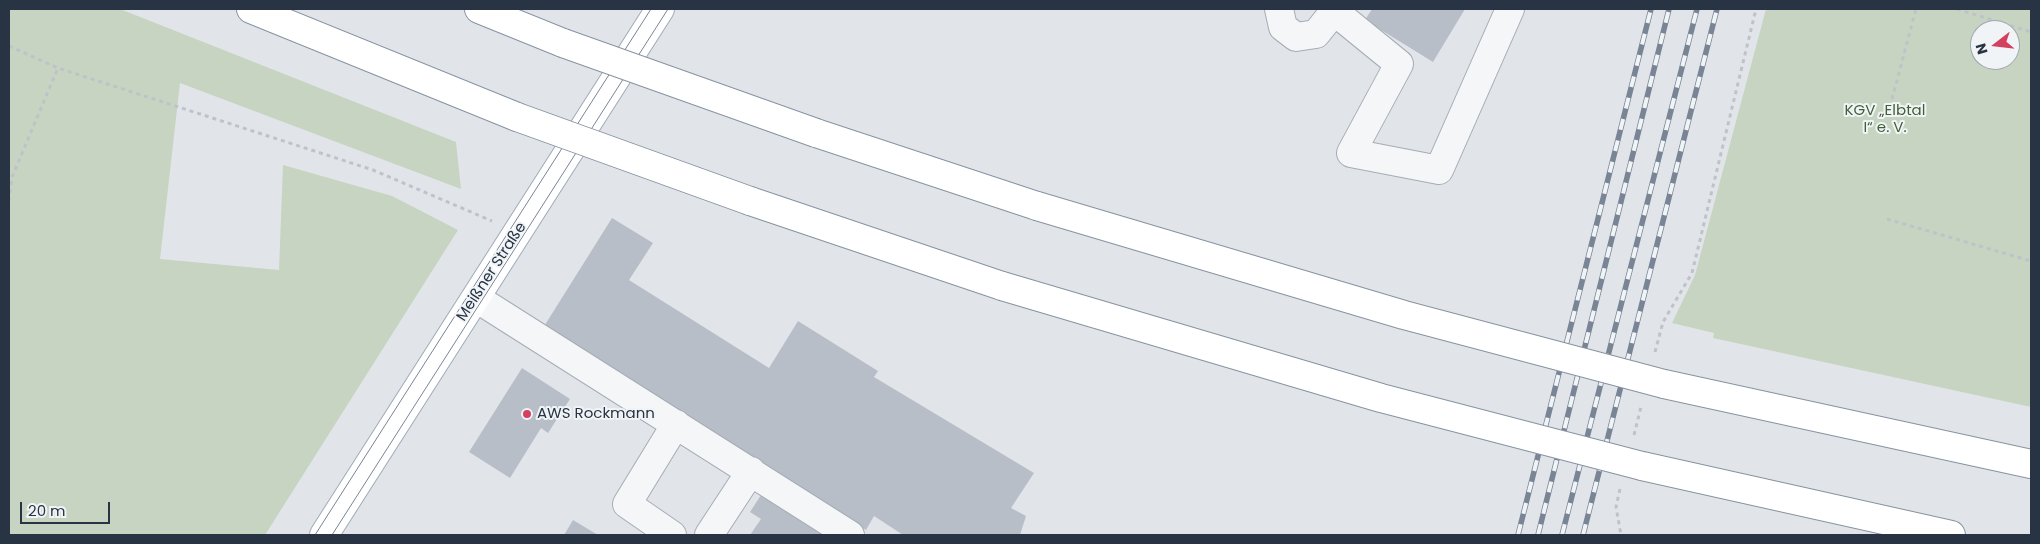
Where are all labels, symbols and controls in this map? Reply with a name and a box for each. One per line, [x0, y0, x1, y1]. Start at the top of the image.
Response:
north arrow [1970, 20, 2020, 70]
text: N [1970, 41, 1993, 57]
park label: KGV „Elbtal I“ e. V. [1845, 102, 1925, 137]
street label: Meißner Straße [453, 219, 531, 325]
place label: AWS Rockmann [537, 405, 655, 423]
marker: AWS Rockmann [521, 408, 533, 420]
scale bar [22, 492, 112, 524]
text: 20 m [28, 500, 66, 521]

